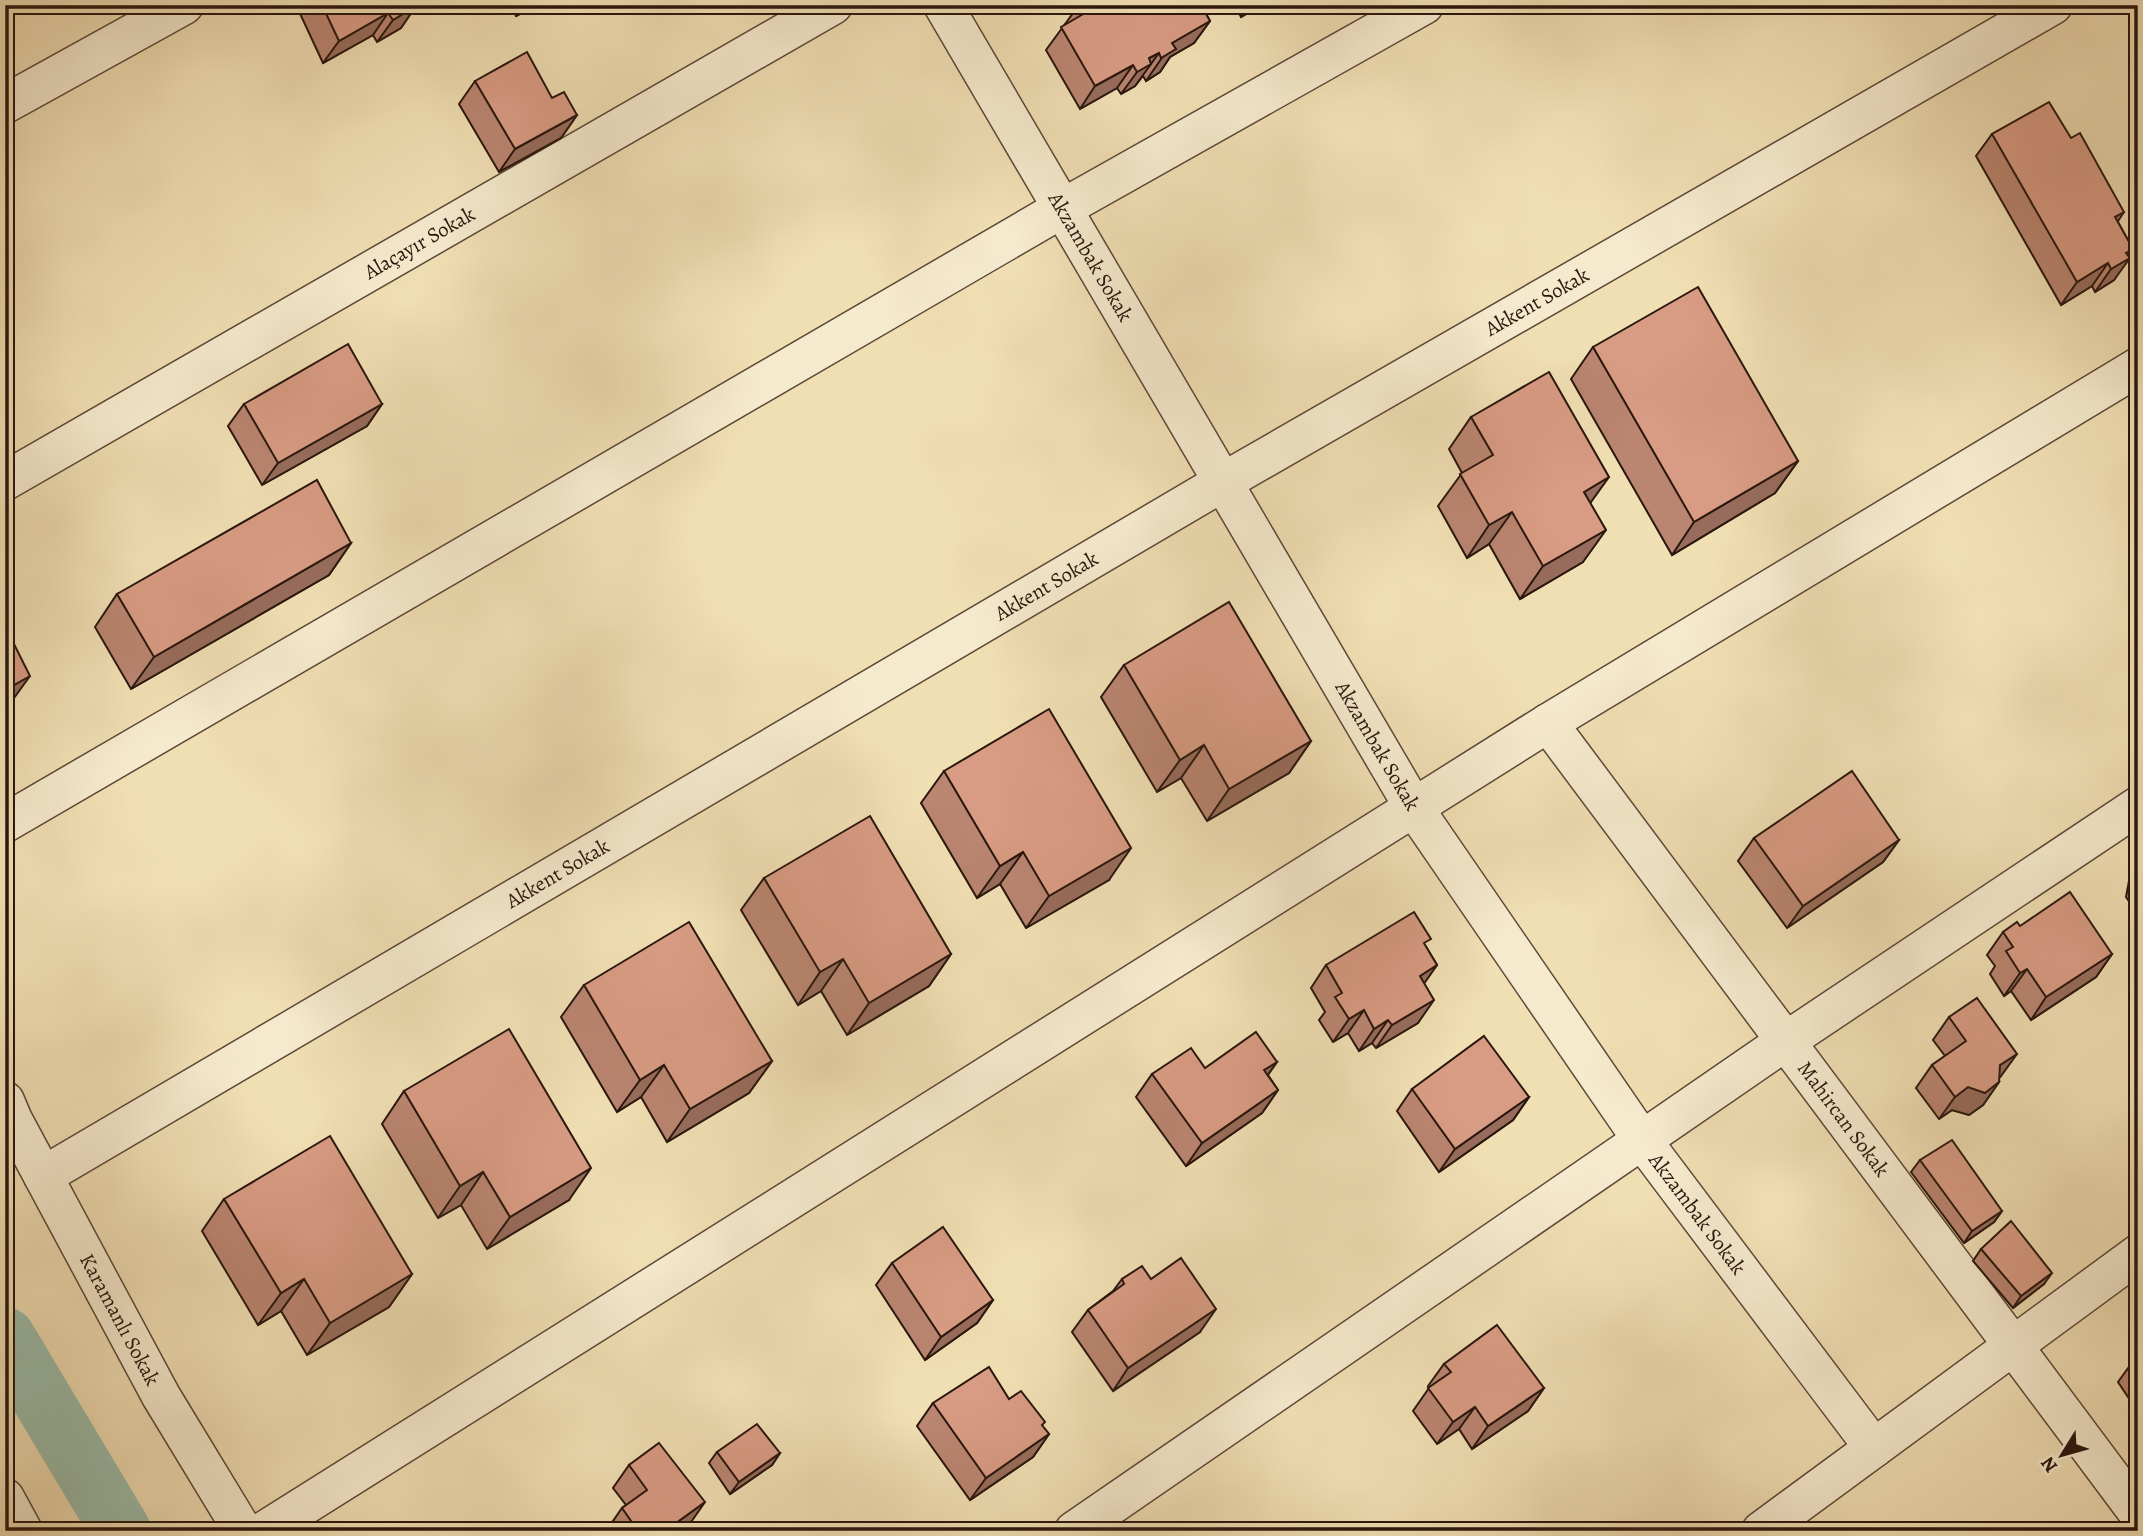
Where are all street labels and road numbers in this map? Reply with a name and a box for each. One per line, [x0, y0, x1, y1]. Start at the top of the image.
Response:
street label: Akzambak Sokak [1041, 186, 1140, 327]
street label: Alaçayır Sokak [358, 199, 481, 286]
street label: Akkent Sokak [1479, 260, 1595, 343]
street label: Akkent Sokak [988, 544, 1104, 628]
street label: Akzambak Sokak [1328, 675, 1427, 816]
street label: Akkent Sokak [500, 832, 615, 915]
street label: Mahircan Sokak [1791, 1055, 1896, 1183]
street label: Akzambak Sokak [1642, 1146, 1753, 1281]
street label: Karamanlı Sokak [73, 1249, 167, 1391]

